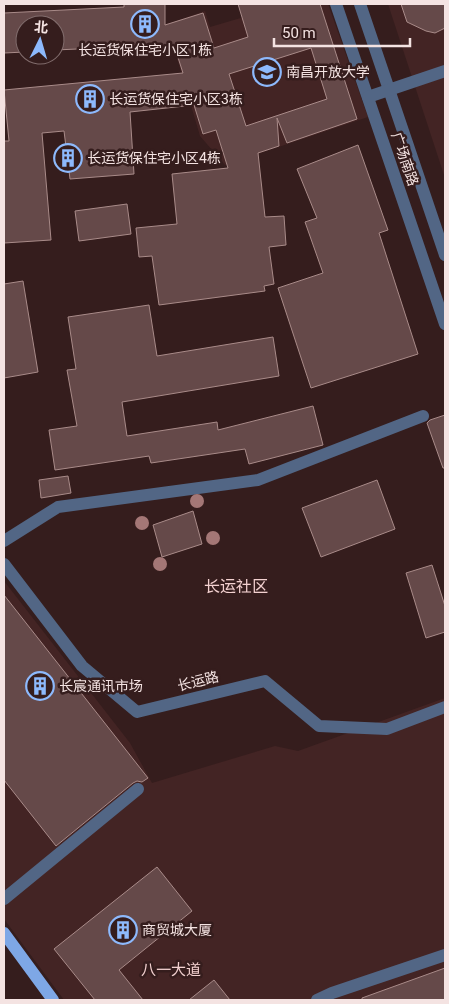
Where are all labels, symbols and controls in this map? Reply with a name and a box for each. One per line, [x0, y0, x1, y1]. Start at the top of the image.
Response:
building icon: 长运货保住宅小区1栋 [130, 9, 160, 39]
north arrow [15, 15, 65, 65]
scale bar [274, 15, 410, 47]
text: 北 [33, 18, 49, 36]
text: 50 m [282, 24, 316, 42]
place label: 长运货保住宅小区1栋 [78, 42, 212, 58]
school or university icon: 南昌开放大学 [252, 57, 282, 87]
place label: 南昌开放大学 [286, 64, 370, 80]
building icon: 长运货保住宅小区3栋 [75, 84, 105, 114]
place label: 长运货保住宅小区3栋 [109, 91, 243, 107]
street label: 广场南路 [388, 130, 422, 188]
building icon: 长运货保住宅小区4栋 [53, 143, 83, 173]
place label: 长运货保住宅小区4栋 [87, 150, 221, 166]
district label: 长运社区 [204, 577, 268, 596]
street label: 长运路 [176, 668, 220, 694]
building icon: 长宸通讯市场 [25, 671, 55, 701]
place label: 长宸通讯市场 [59, 678, 143, 694]
building icon: 商贸城大厦 [108, 915, 138, 945]
place label: 商贸城大厦 [142, 922, 212, 938]
district label: 八一大道 [141, 961, 201, 979]

